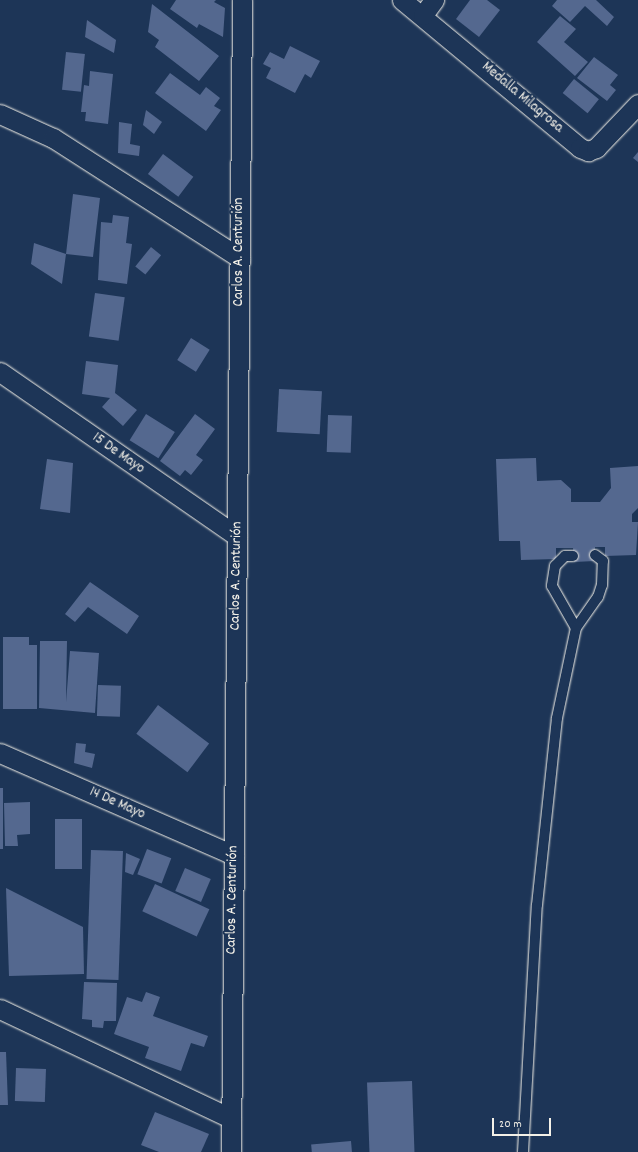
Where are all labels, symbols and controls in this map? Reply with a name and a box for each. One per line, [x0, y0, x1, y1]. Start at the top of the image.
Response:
street label: Medalla Milagrosa [477, 59, 567, 137]
street label: Carlos A. Centurión [231, 198, 249, 306]
street label: 15 De Mayo [88, 429, 148, 479]
street label: Carlos A. Centurión [227, 521, 247, 631]
street label: 14 De Mayo [86, 784, 148, 824]
street label: Carlos A. Centurión [223, 845, 243, 955]
scale bar [494, 1110, 553, 1136]
text: 20 m [499, 1116, 522, 1133]

